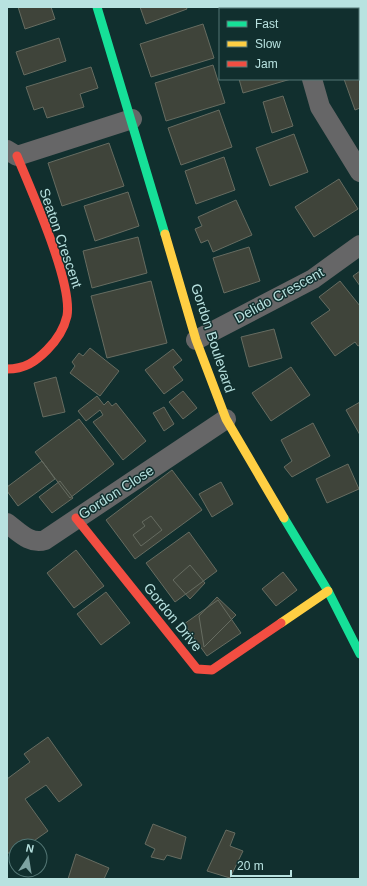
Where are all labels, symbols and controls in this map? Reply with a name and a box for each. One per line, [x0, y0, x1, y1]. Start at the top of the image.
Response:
legend [219, 8, 359, 80]
text: Fast [255, 17, 279, 31]
text: Slow [255, 37, 281, 51]
text: Jam [255, 57, 278, 71]
street label: Seaton Crescent [36, 186, 86, 290]
street label: Delido Crescent [232, 264, 327, 326]
street label: Gordon Boulevard [188, 281, 238, 395]
street label: Gordon Close [75, 462, 157, 522]
street label: Gordon Drive [141, 580, 206, 655]
north arrow [8, 838, 48, 878]
text: N [25, 842, 35, 855]
scale bar [231, 852, 291, 878]
text: 20 m [237, 859, 264, 873]

